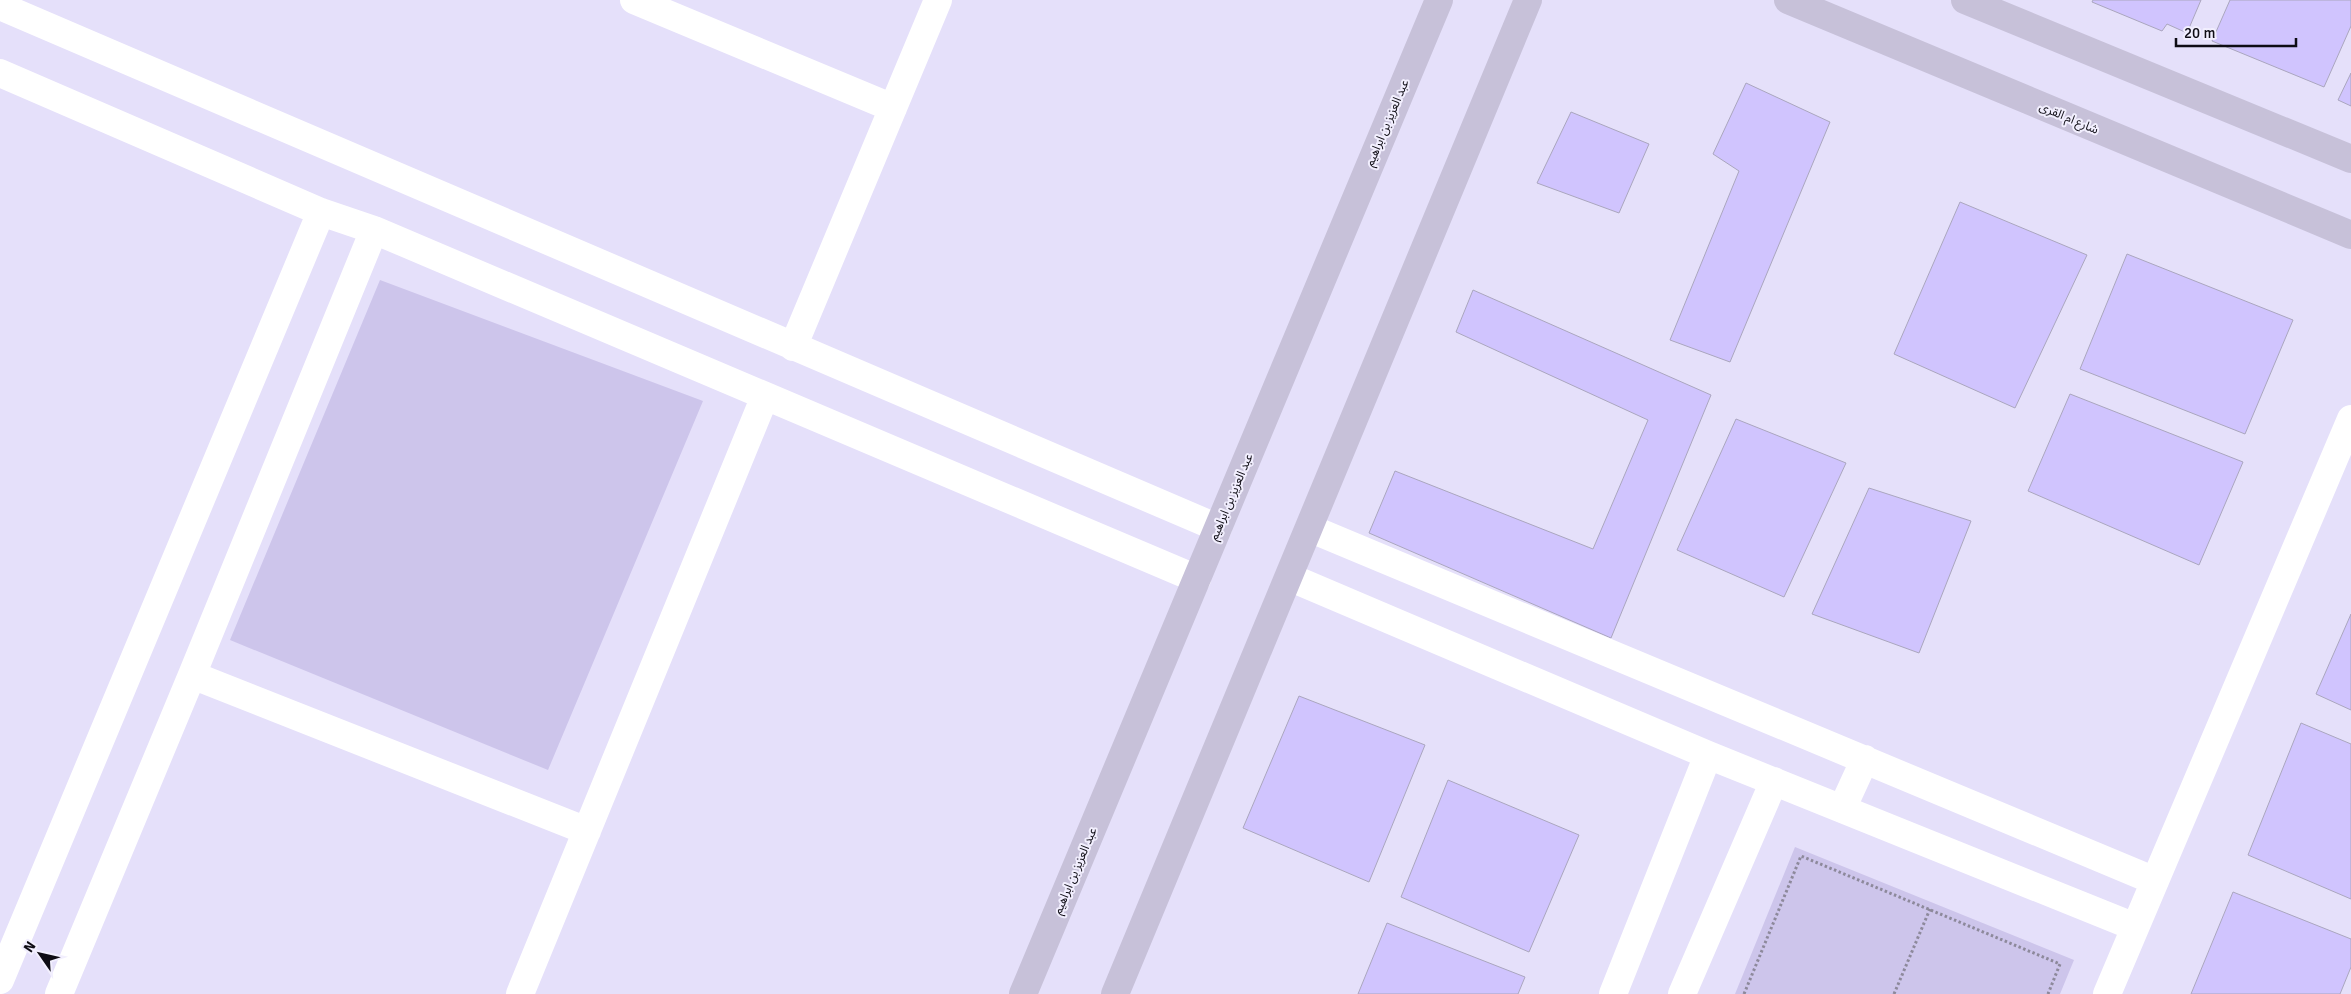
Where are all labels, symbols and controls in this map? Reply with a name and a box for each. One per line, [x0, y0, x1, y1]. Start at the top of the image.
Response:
scale bar [2176, 15, 2296, 47]
text: 20 m [2184, 24, 2215, 42]
street label: عبد العزيز بن ابراهيم [1362, 78, 1413, 169]
street label: شارع ام القرى [2036, 99, 2101, 139]
street label: عبد العزيز بن ابراهيم [1206, 452, 1257, 543]
street label: عبد العزيز بن ابراهيم [1050, 826, 1101, 917]
north arrow [15, 929, 65, 979]
text: N [20, 938, 39, 956]

